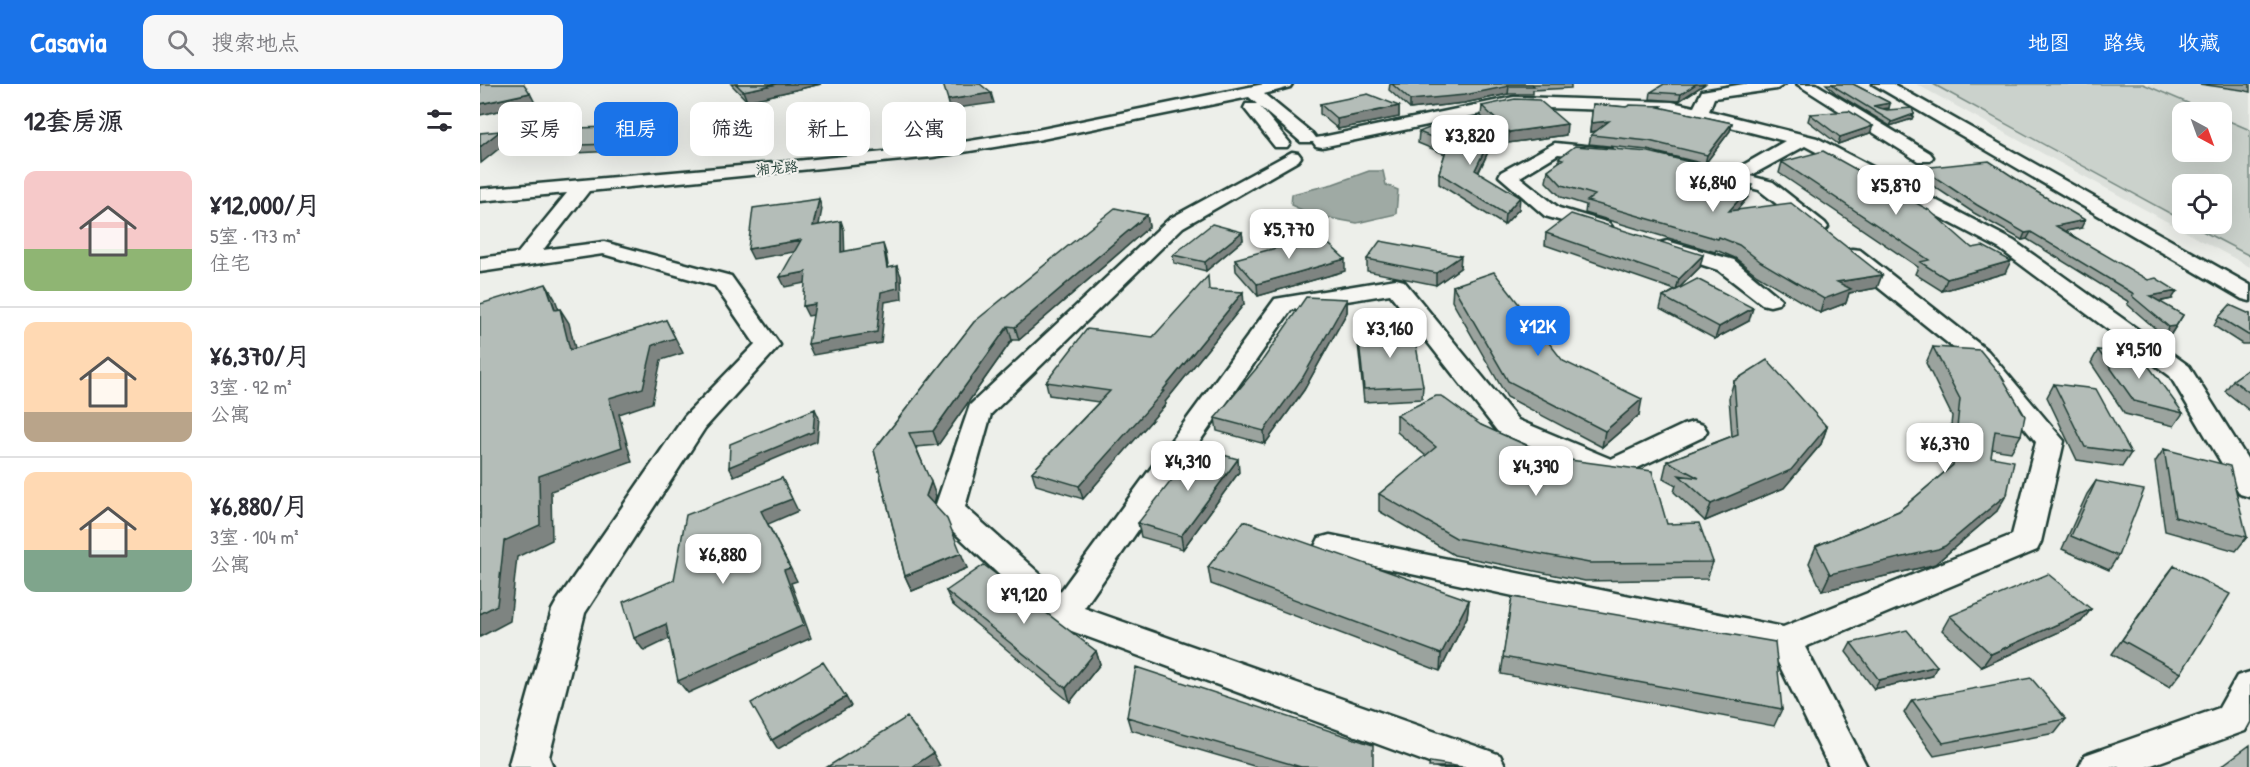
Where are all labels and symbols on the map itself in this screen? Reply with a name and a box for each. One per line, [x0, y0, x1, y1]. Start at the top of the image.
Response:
north arrow [2172, 102, 2232, 162]
pin: ¥3,820 [1421, 115, 1519, 166]
street label: 湘龙路 [755, 156, 799, 179]
pin: ¥6,840 [1664, 162, 1762, 213]
pin: ¥5,870 [1847, 165, 1945, 216]
pin: ¥5,770 [1240, 209, 1338, 260]
pin: ¥12K [1502, 306, 1574, 357]
pin: ¥3,160 [1341, 308, 1439, 359]
pin: ¥9,510 [2090, 329, 2188, 380]
pin: ¥6,370 [1896, 423, 1994, 474]
pin: ¥4,310 [1139, 441, 1237, 492]
pin: ¥4,390 [1487, 446, 1585, 497]
pin: ¥6,880 [674, 534, 772, 585]
pin: ¥9,120 [975, 574, 1073, 625]

